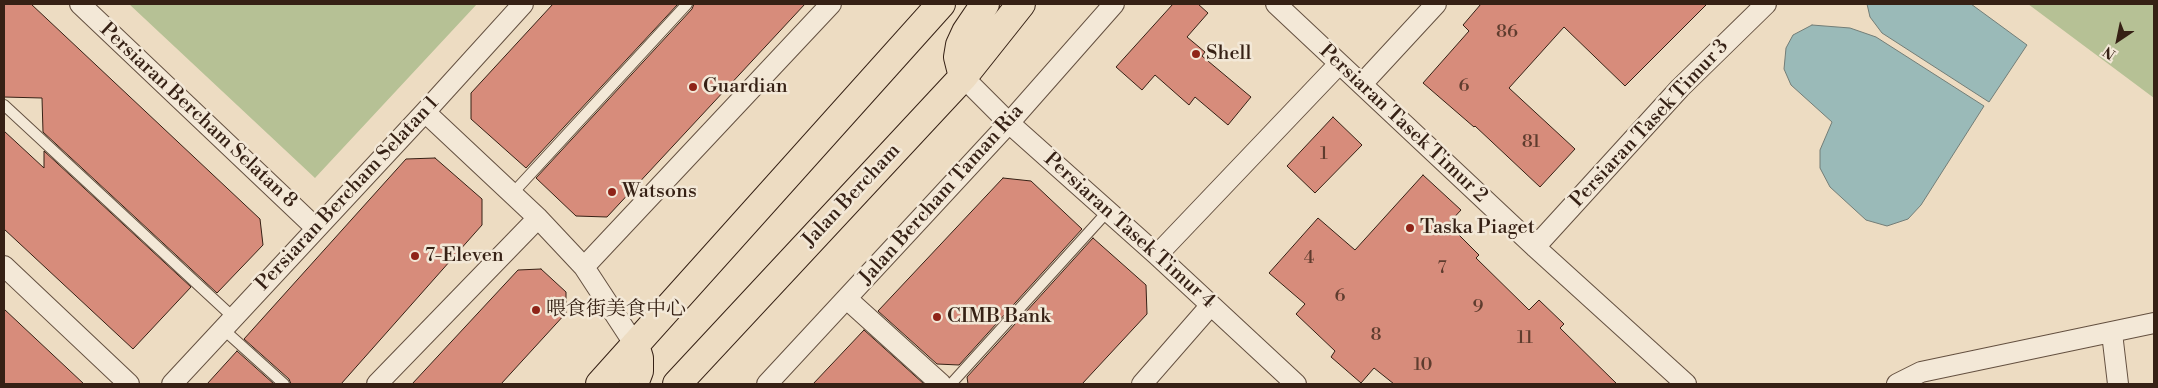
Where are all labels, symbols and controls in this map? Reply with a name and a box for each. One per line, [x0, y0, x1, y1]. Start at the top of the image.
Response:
north arrow [2093, 15, 2143, 65]
street label: Persiaran Bercham Selatan 8 [94, 18, 302, 214]
house number: 86 [1496, 22, 1518, 44]
street label: Persiaran Tasek Timur 3 [1566, 35, 1734, 213]
street label: Persiaran Tasek Timur 2 [1314, 40, 1492, 208]
place label: Shell [1206, 42, 1251, 66]
text: N [2100, 42, 2119, 63]
marker: Shell [1190, 48, 1202, 60]
place label: Guardian [703, 75, 788, 99]
house number: 6 [1459, 76, 1469, 98]
marker: Guardian [687, 81, 699, 93]
street label: Persiaran Bercham Selatan 1 [251, 92, 445, 296]
street label: Jalan Bercham Taman Ria [855, 100, 1029, 290]
house number: 81 [1522, 132, 1540, 154]
street label: Jalan Bercham [798, 139, 906, 253]
house number: 1 [1320, 144, 1328, 166]
street label: Persiaran Tasek Timur 4 [1039, 148, 1219, 314]
place label: Watsons [622, 180, 697, 204]
marker: Watsons [606, 186, 618, 198]
place label: Taska Piaget [1420, 216, 1535, 240]
marker: Taska Piaget [1404, 222, 1416, 234]
place label: 7-Eleven [425, 244, 504, 268]
house number: 4 [1304, 248, 1314, 270]
marker: 7-Eleven [409, 250, 421, 262]
house number: 7 [1437, 258, 1447, 280]
house number: 6 [1335, 286, 1345, 308]
house number: 9 [1473, 297, 1483, 319]
place label: 喂食街美食中心 [546, 298, 686, 322]
marker: 喂食街美食中心 [530, 304, 542, 316]
place label: CIMB Bank [947, 305, 1051, 329]
marker: CIMB Bank [931, 311, 943, 323]
house number: 8 [1370, 325, 1382, 347]
house number: 11 [1517, 328, 1533, 350]
house number: 10 [1413, 355, 1433, 377]

